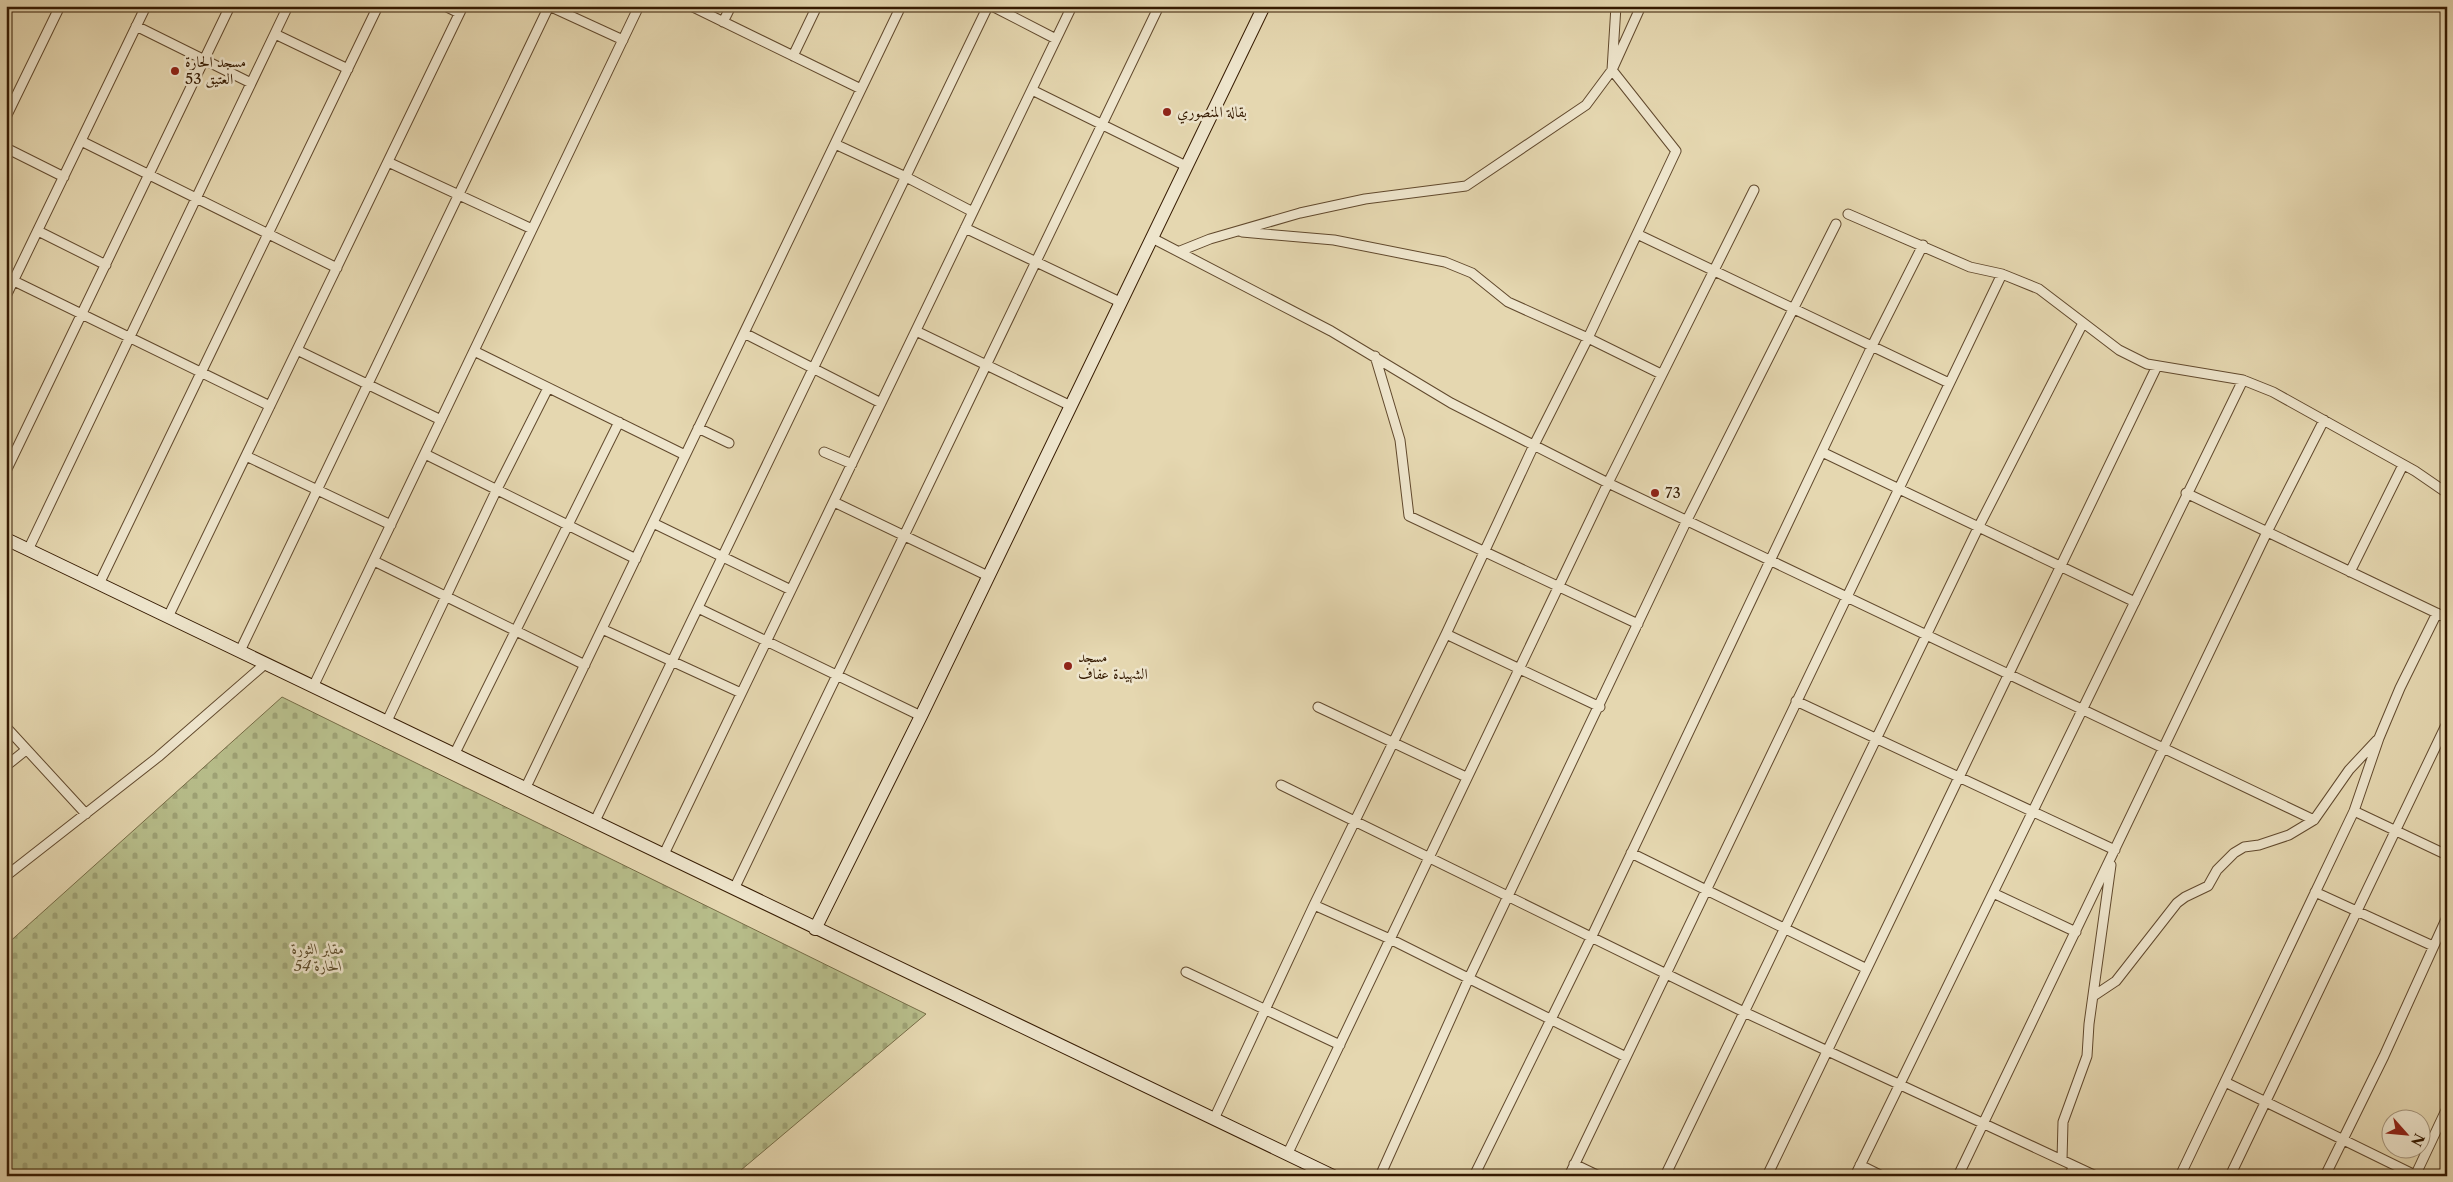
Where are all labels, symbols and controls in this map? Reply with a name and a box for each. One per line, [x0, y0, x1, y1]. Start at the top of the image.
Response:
place label: مسجد الحارة 53 العتيق [185, 52, 246, 88]
marker: مسجد الحارة 53 العتيق [169, 65, 181, 77]
place label: بقالة المنصوري [1177, 102, 1247, 124]
marker: بقالة المنصوري [1161, 106, 1173, 118]
place label: 73 [1665, 483, 1681, 502]
marker: 73 [1649, 487, 1661, 499]
place label: مسجد الشهيدة عفاف [1078, 647, 1148, 684]
marker: مسجد الشهيدة عفاف [1062, 660, 1074, 672]
park label: مقابر الثورة الحارة 54 [291, 939, 344, 975]
north arrow [2380, 1110, 2430, 1160]
text: N [2407, 1130, 2428, 1149]

